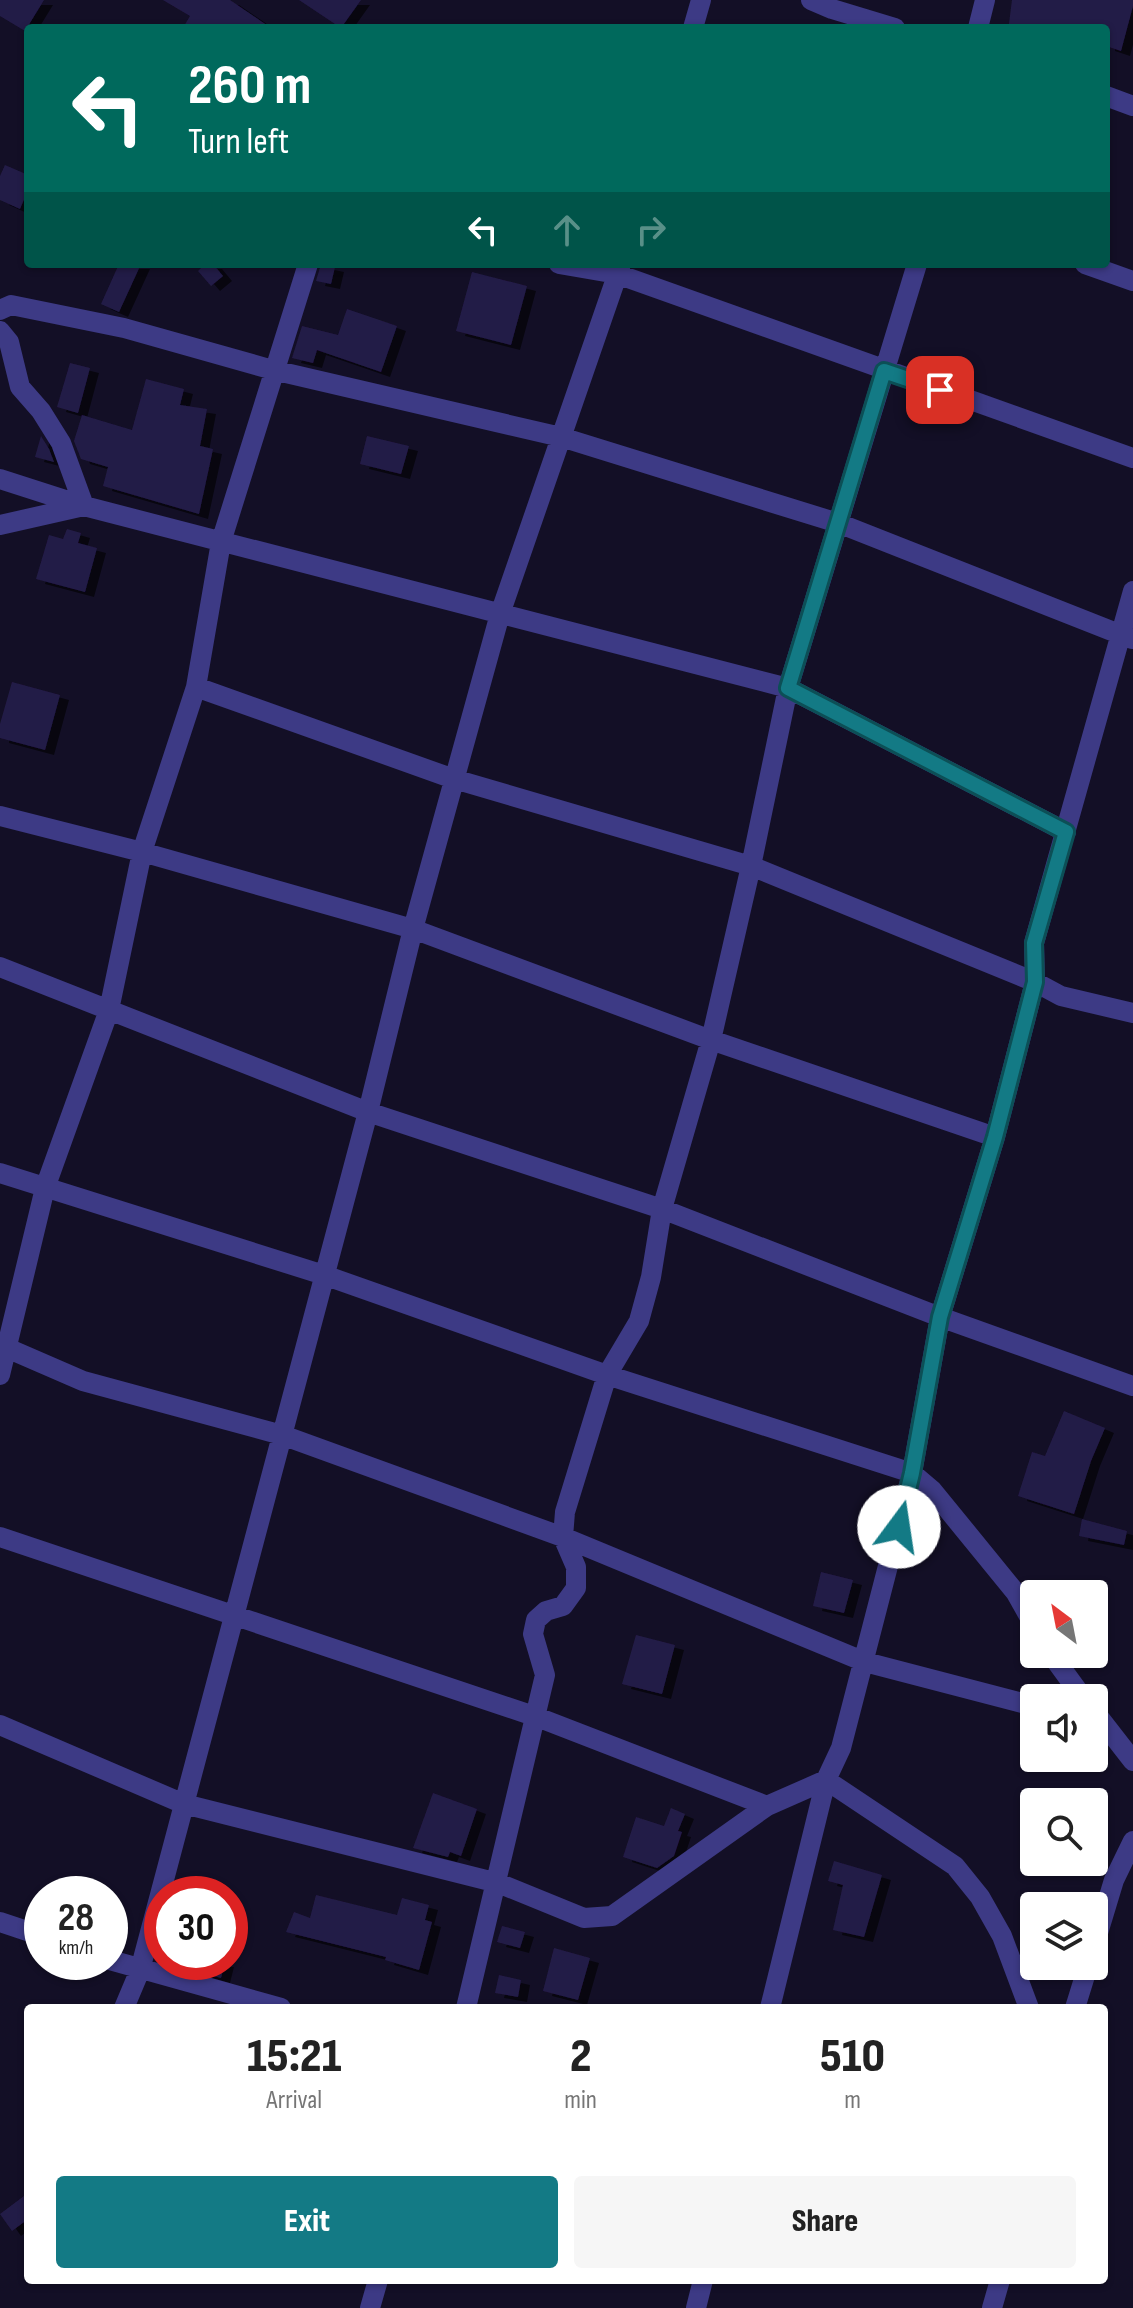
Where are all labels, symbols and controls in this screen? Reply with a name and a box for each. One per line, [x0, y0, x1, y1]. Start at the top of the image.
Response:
text: 260 m [188, 53, 311, 120]
icon: left [56, 56, 160, 160]
text: Turn left [188, 121, 289, 164]
icon: left [461, 208, 505, 252]
icon: ahead [545, 208, 589, 252]
icon: right [629, 208, 673, 252]
pin [906, 356, 974, 424]
icon: arrive [918, 368, 962, 412]
position arrow [857, 1485, 941, 1569]
north arrow [1020, 1580, 1108, 1668]
map controls [1020, 1580, 1108, 1980]
button: sound [1020, 1684, 1108, 1772]
button: search [1020, 1788, 1108, 1876]
speed limit sign: 30 [144, 1876, 248, 1980]
button: layers [1020, 1892, 1108, 1980]
text: 28 [58, 1894, 94, 1942]
text: km/h [59, 1936, 93, 1960]
text: 15:21 [247, 2028, 341, 2085]
text: 2 [570, 2028, 591, 2085]
text: 510 [820, 2028, 885, 2085]
text: Arrival [266, 2085, 322, 2116]
text: min [564, 2085, 597, 2116]
text: m [844, 2085, 861, 2116]
button: Exit [56, 2176, 558, 2268]
button: Share [574, 2176, 1076, 2268]

